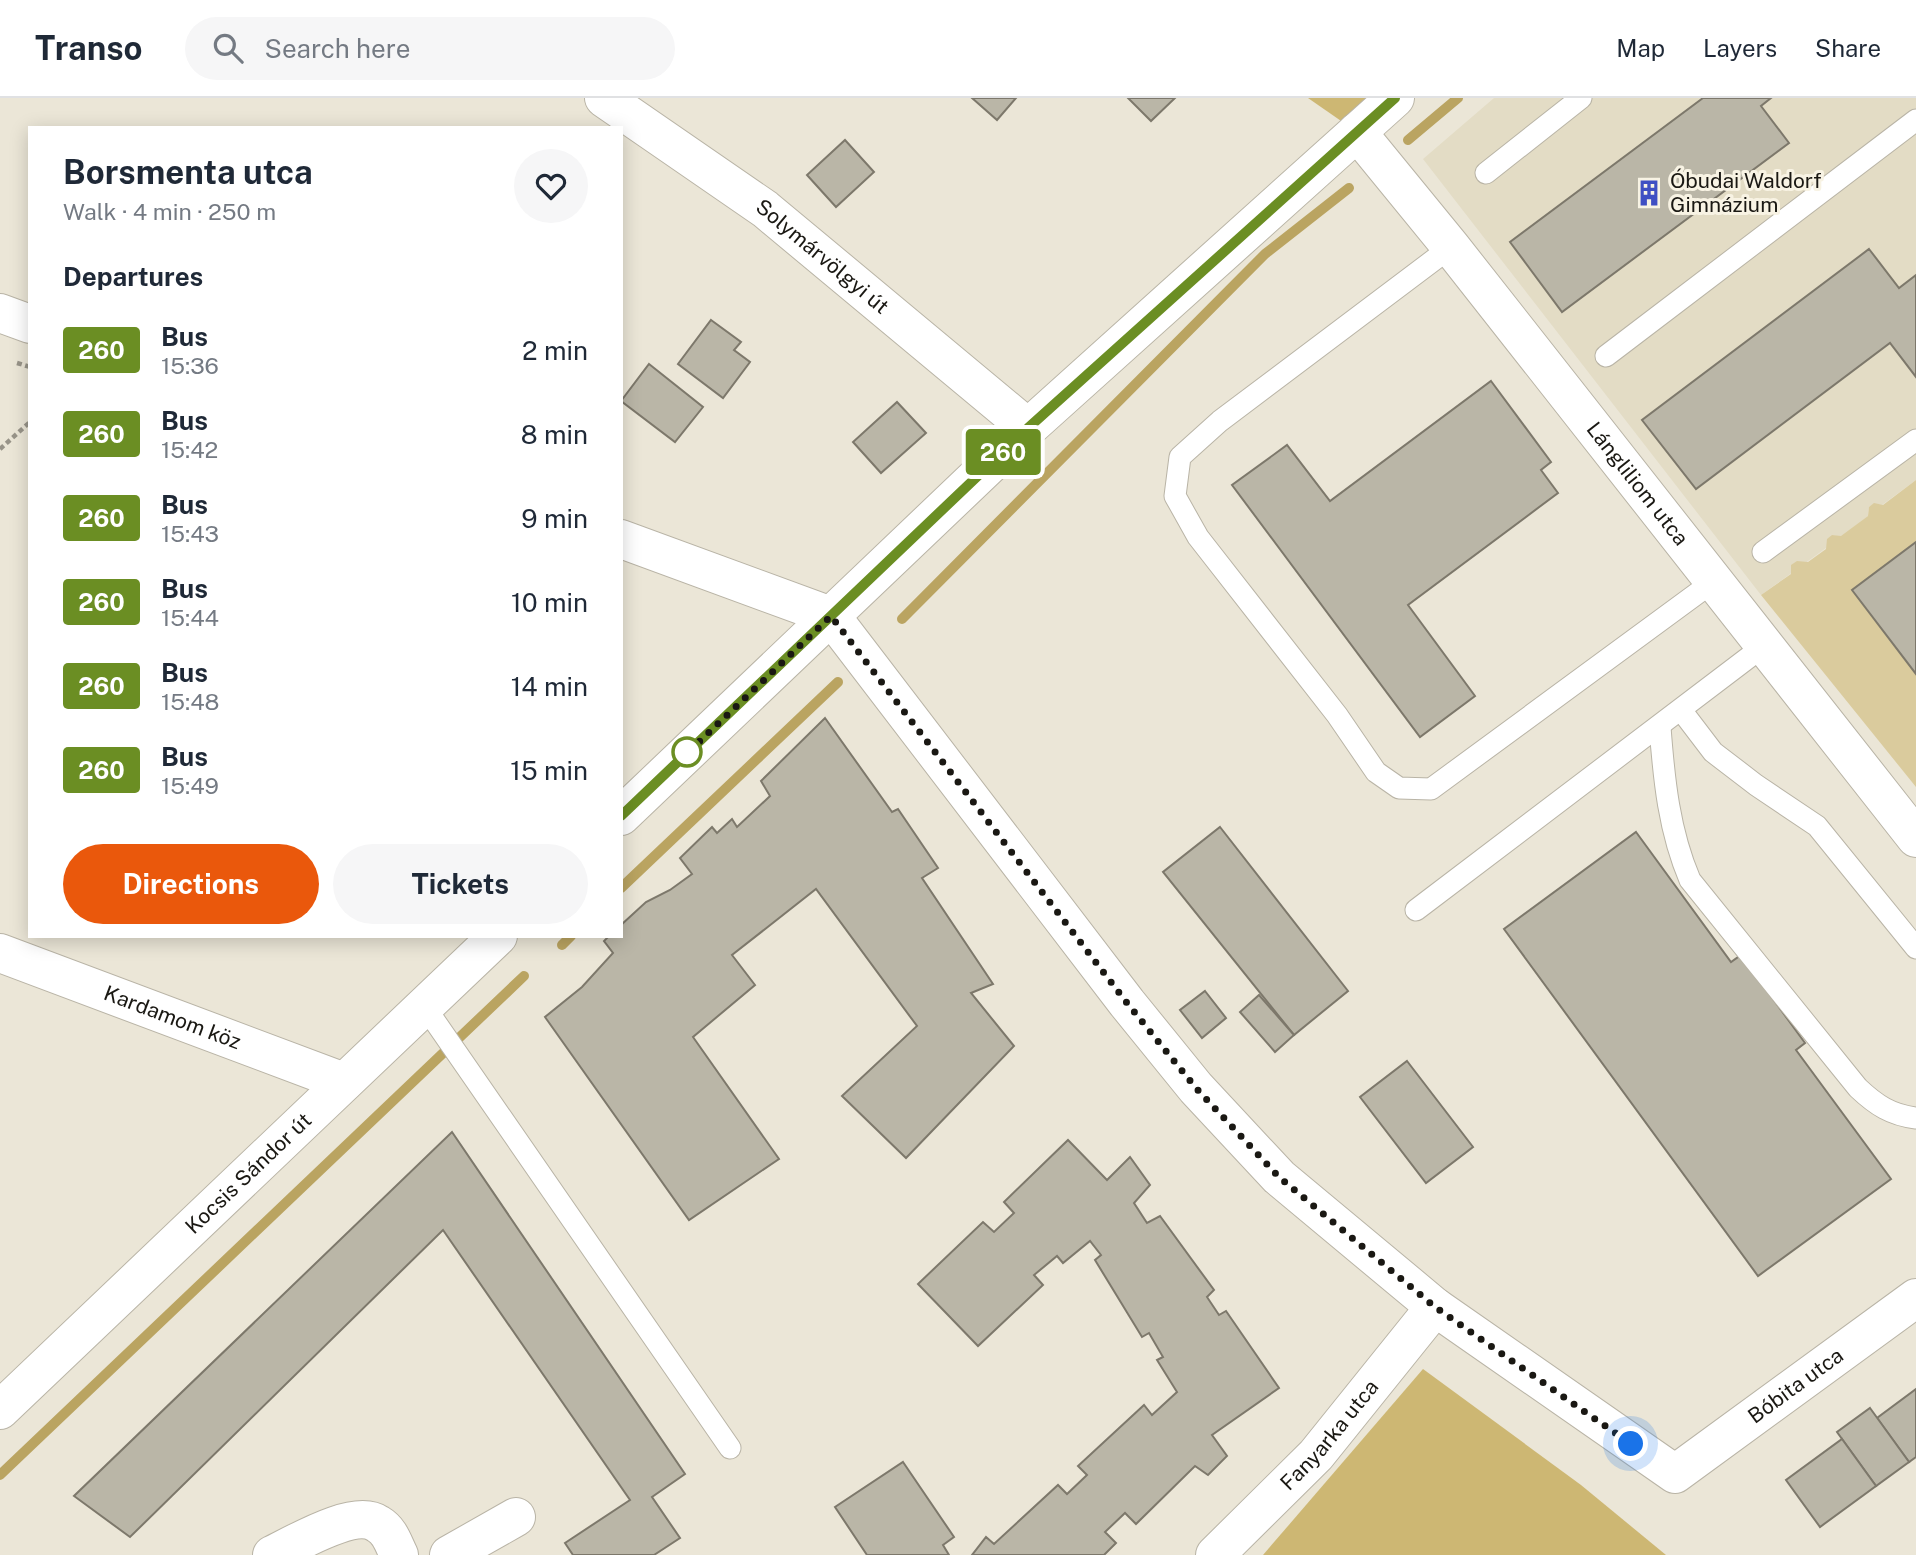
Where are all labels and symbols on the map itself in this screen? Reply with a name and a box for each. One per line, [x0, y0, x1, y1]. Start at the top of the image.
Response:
place label: Óbudai Waldorf Gimnázium [1670, 168, 1822, 217]
building icon: Óbudai Waldorf Gimnázium [1634, 178, 1664, 208]
street label: Solymárvölgyi út [751, 194, 894, 319]
street label: Lángliliom utca [1582, 417, 1694, 550]
line badge: 260 [963, 429, 1043, 475]
unlabelled marker [672, 737, 702, 767]
street label: Kardamom köz [100, 980, 244, 1054]
street label: Kocsis Sándor út [180, 1107, 316, 1239]
street label: Bóbita utca [1743, 1342, 1848, 1428]
street label: Fanyarka utca [1275, 1375, 1383, 1495]
your location [1613, 1426, 1648, 1461]

